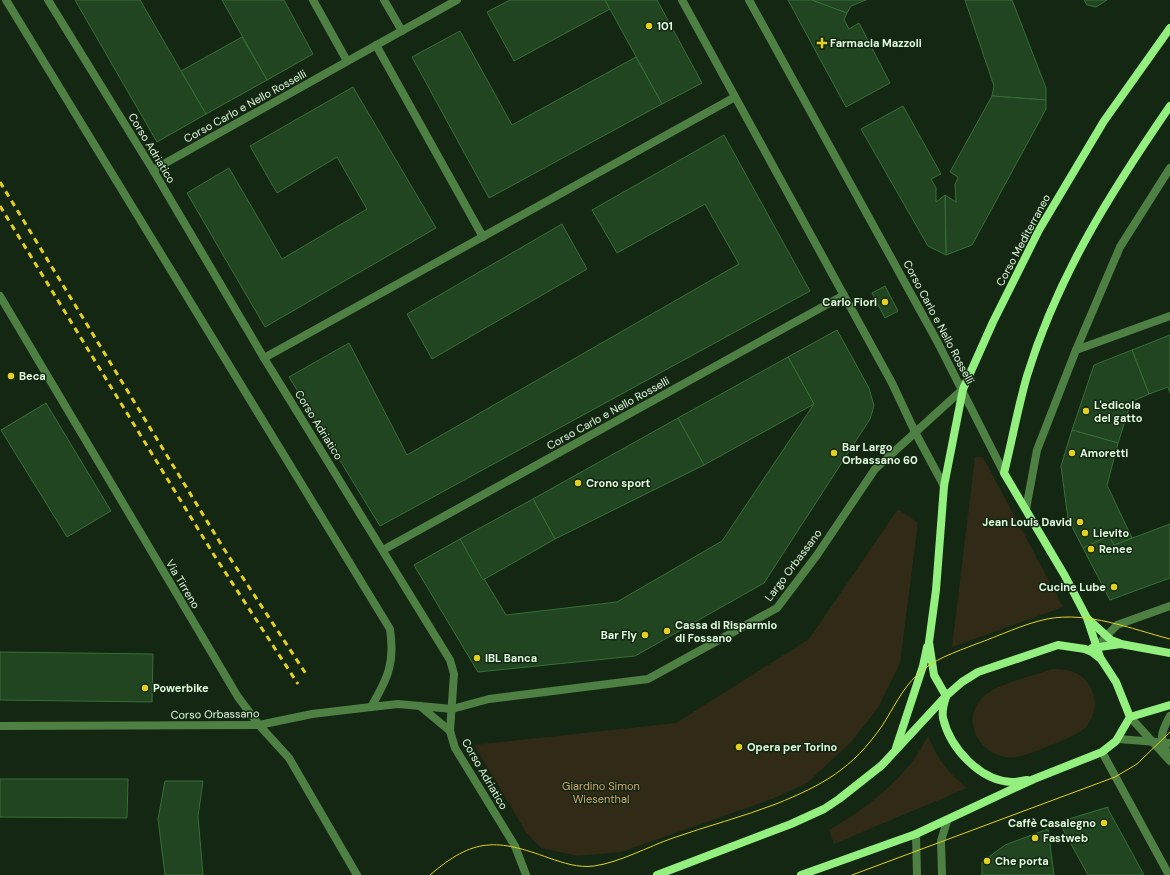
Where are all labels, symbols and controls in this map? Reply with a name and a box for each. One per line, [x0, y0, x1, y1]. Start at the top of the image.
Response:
place label: 101 [657, 19, 673, 33]
marker: 101 [644, 21, 654, 31]
place label: Farmacia Mazzoli [830, 36, 922, 50]
marker: Farmacia Mazzoli [817, 38, 827, 48]
street label: Corso Carlo e Nello Rosselli [181, 66, 309, 146]
street label: Corso Adriatico [125, 110, 179, 186]
street label: Corso Mediterraneo [993, 192, 1053, 288]
street label: Corso Carlo e Nello Rosselli [900, 258, 978, 386]
place label: Carlo Fiori [822, 295, 877, 309]
marker: Carlo Fiori [880, 297, 890, 307]
place label: Beca [19, 369, 46, 383]
marker: Beca [6, 371, 16, 381]
street label: Corso Carlo e Nello Rosselli [544, 373, 672, 453]
street label: Corso Adriatico [292, 388, 346, 462]
place label: L'edicola del gatto [1094, 398, 1143, 425]
marker: L'edicola del gatto [1081, 406, 1091, 416]
place label: Bar Largo Orbassano 60 [842, 440, 918, 467]
place label: Amoretti [1080, 446, 1128, 460]
marker: Bar Largo Orbassano 60 [829, 448, 839, 458]
marker: Amoretti [1067, 448, 1077, 458]
place label: Crono sport [586, 476, 651, 490]
marker: Crono sport [573, 478, 583, 488]
place label: Jean Louis David [982, 515, 1072, 529]
marker: Jean Louis David [1075, 517, 1085, 527]
street label: Largo Orbassano [761, 526, 825, 604]
place label: Lievito [1093, 526, 1129, 540]
marker: Lievito [1080, 528, 1090, 538]
place label: Renee [1099, 542, 1133, 556]
marker: Renee [1086, 544, 1096, 554]
street label: Via Tirreno [163, 557, 203, 611]
place label: Cucine Lube [1039, 580, 1106, 594]
marker: Cucine Lube [1109, 582, 1119, 592]
place label: Cassa di Risparmio di Fossano [675, 618, 777, 645]
marker: Cassa di Risparmio di Fossano [662, 626, 672, 636]
place label: Bar Fly [601, 628, 637, 642]
marker: Bar Fly [640, 630, 650, 640]
place label: IBL Banca [485, 651, 537, 665]
marker: IBL Banca [472, 653, 482, 663]
place label: Powerbike [153, 681, 209, 695]
marker: Powerbike [140, 683, 150, 693]
street label: Corso Orbassano [170, 706, 260, 722]
street label: Corso Adriatico [459, 736, 511, 812]
place label: Opera per Torino [747, 740, 837, 754]
marker: Opera per Torino [734, 742, 744, 752]
park label: Giardino Simon Wiesenthal [562, 779, 640, 806]
place label: Caffè Casalegno [1008, 816, 1096, 830]
marker: Caffè Casalegno [1099, 818, 1109, 828]
place label: Fastweb [1043, 831, 1088, 845]
marker: Fastweb [1030, 833, 1040, 843]
place label: Che porta [995, 854, 1049, 868]
marker: Che porta [982, 856, 992, 866]

